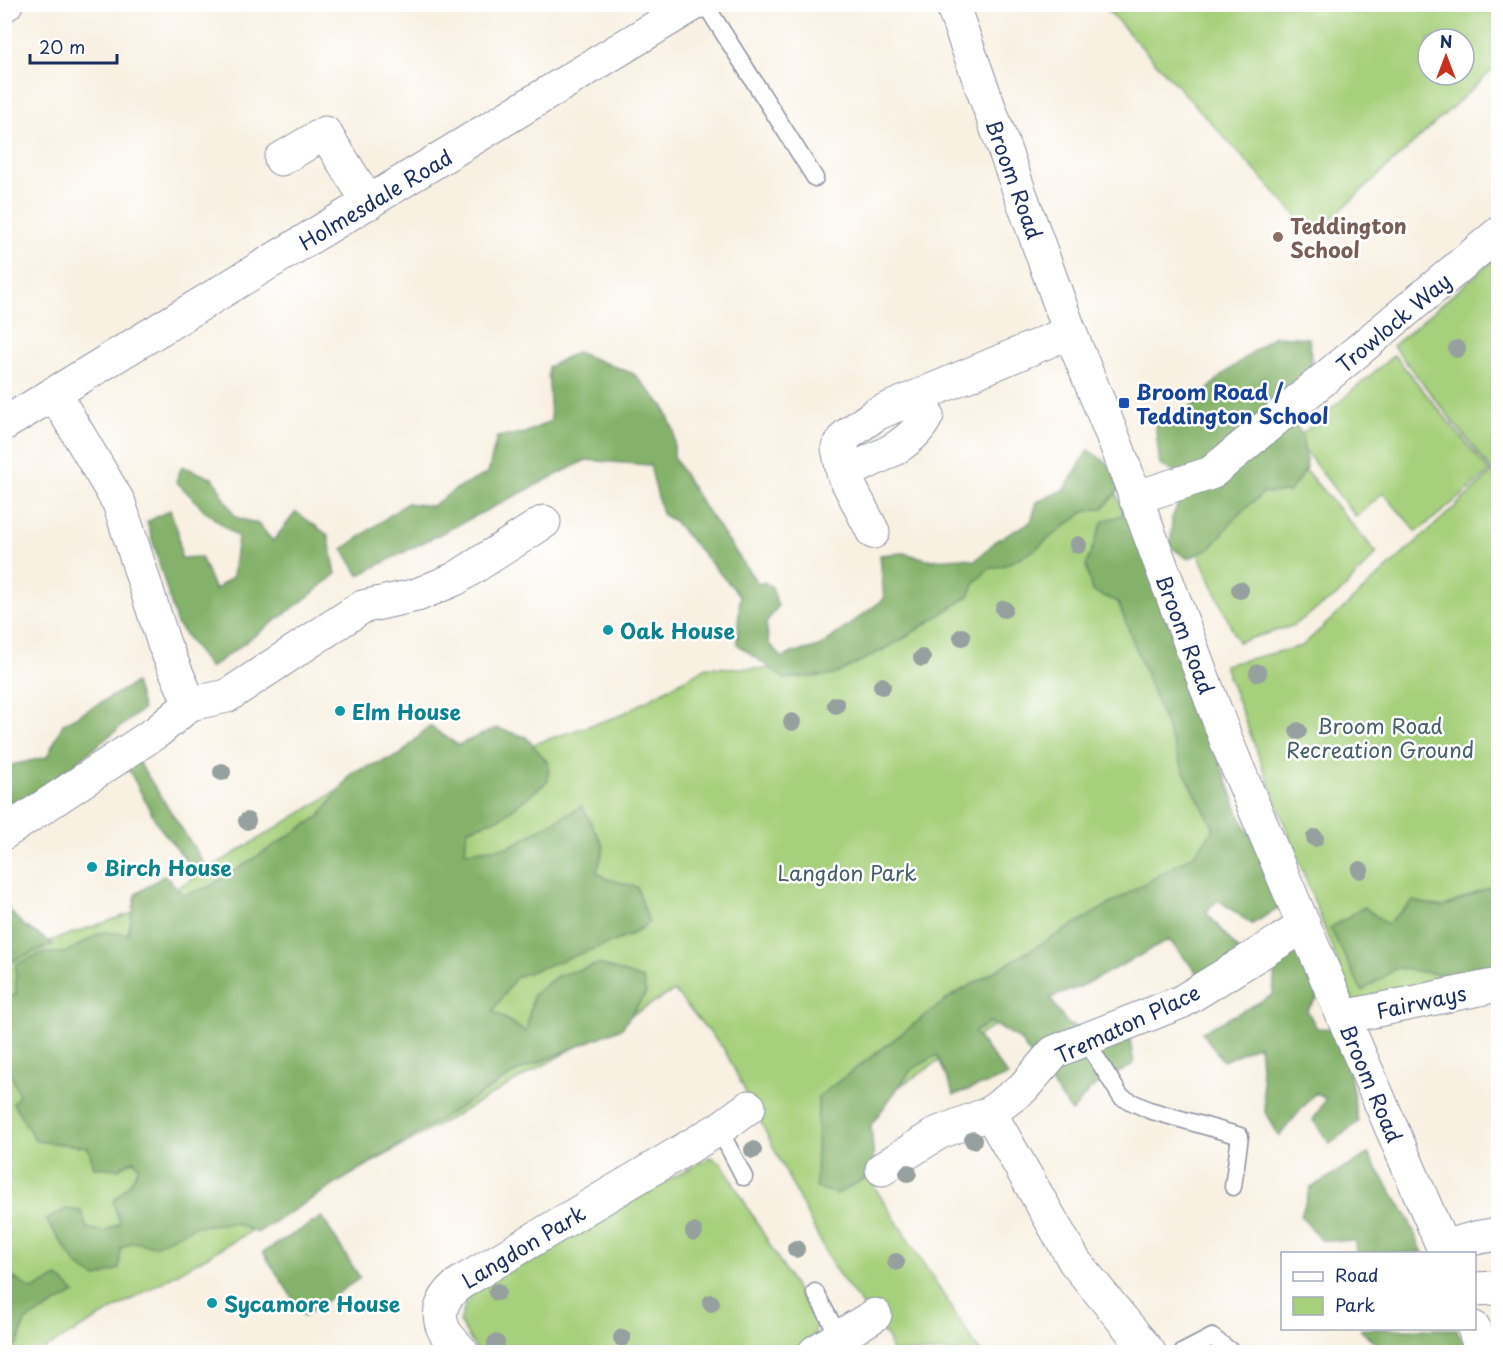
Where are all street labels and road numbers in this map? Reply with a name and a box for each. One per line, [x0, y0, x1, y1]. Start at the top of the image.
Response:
street label: Broom Road [978, 114, 1052, 244]
street label: Holmesdale Road [292, 140, 458, 258]
street label: Trowlock Way [1329, 264, 1457, 380]
street label: Broom Road [1149, 569, 1223, 699]
street label: Trematon Place [1049, 975, 1205, 1071]
street label: Fairways [1373, 976, 1469, 1026]
street label: Broom Road [1333, 1019, 1411, 1147]
street label: Langdon Park [455, 1196, 591, 1296]

